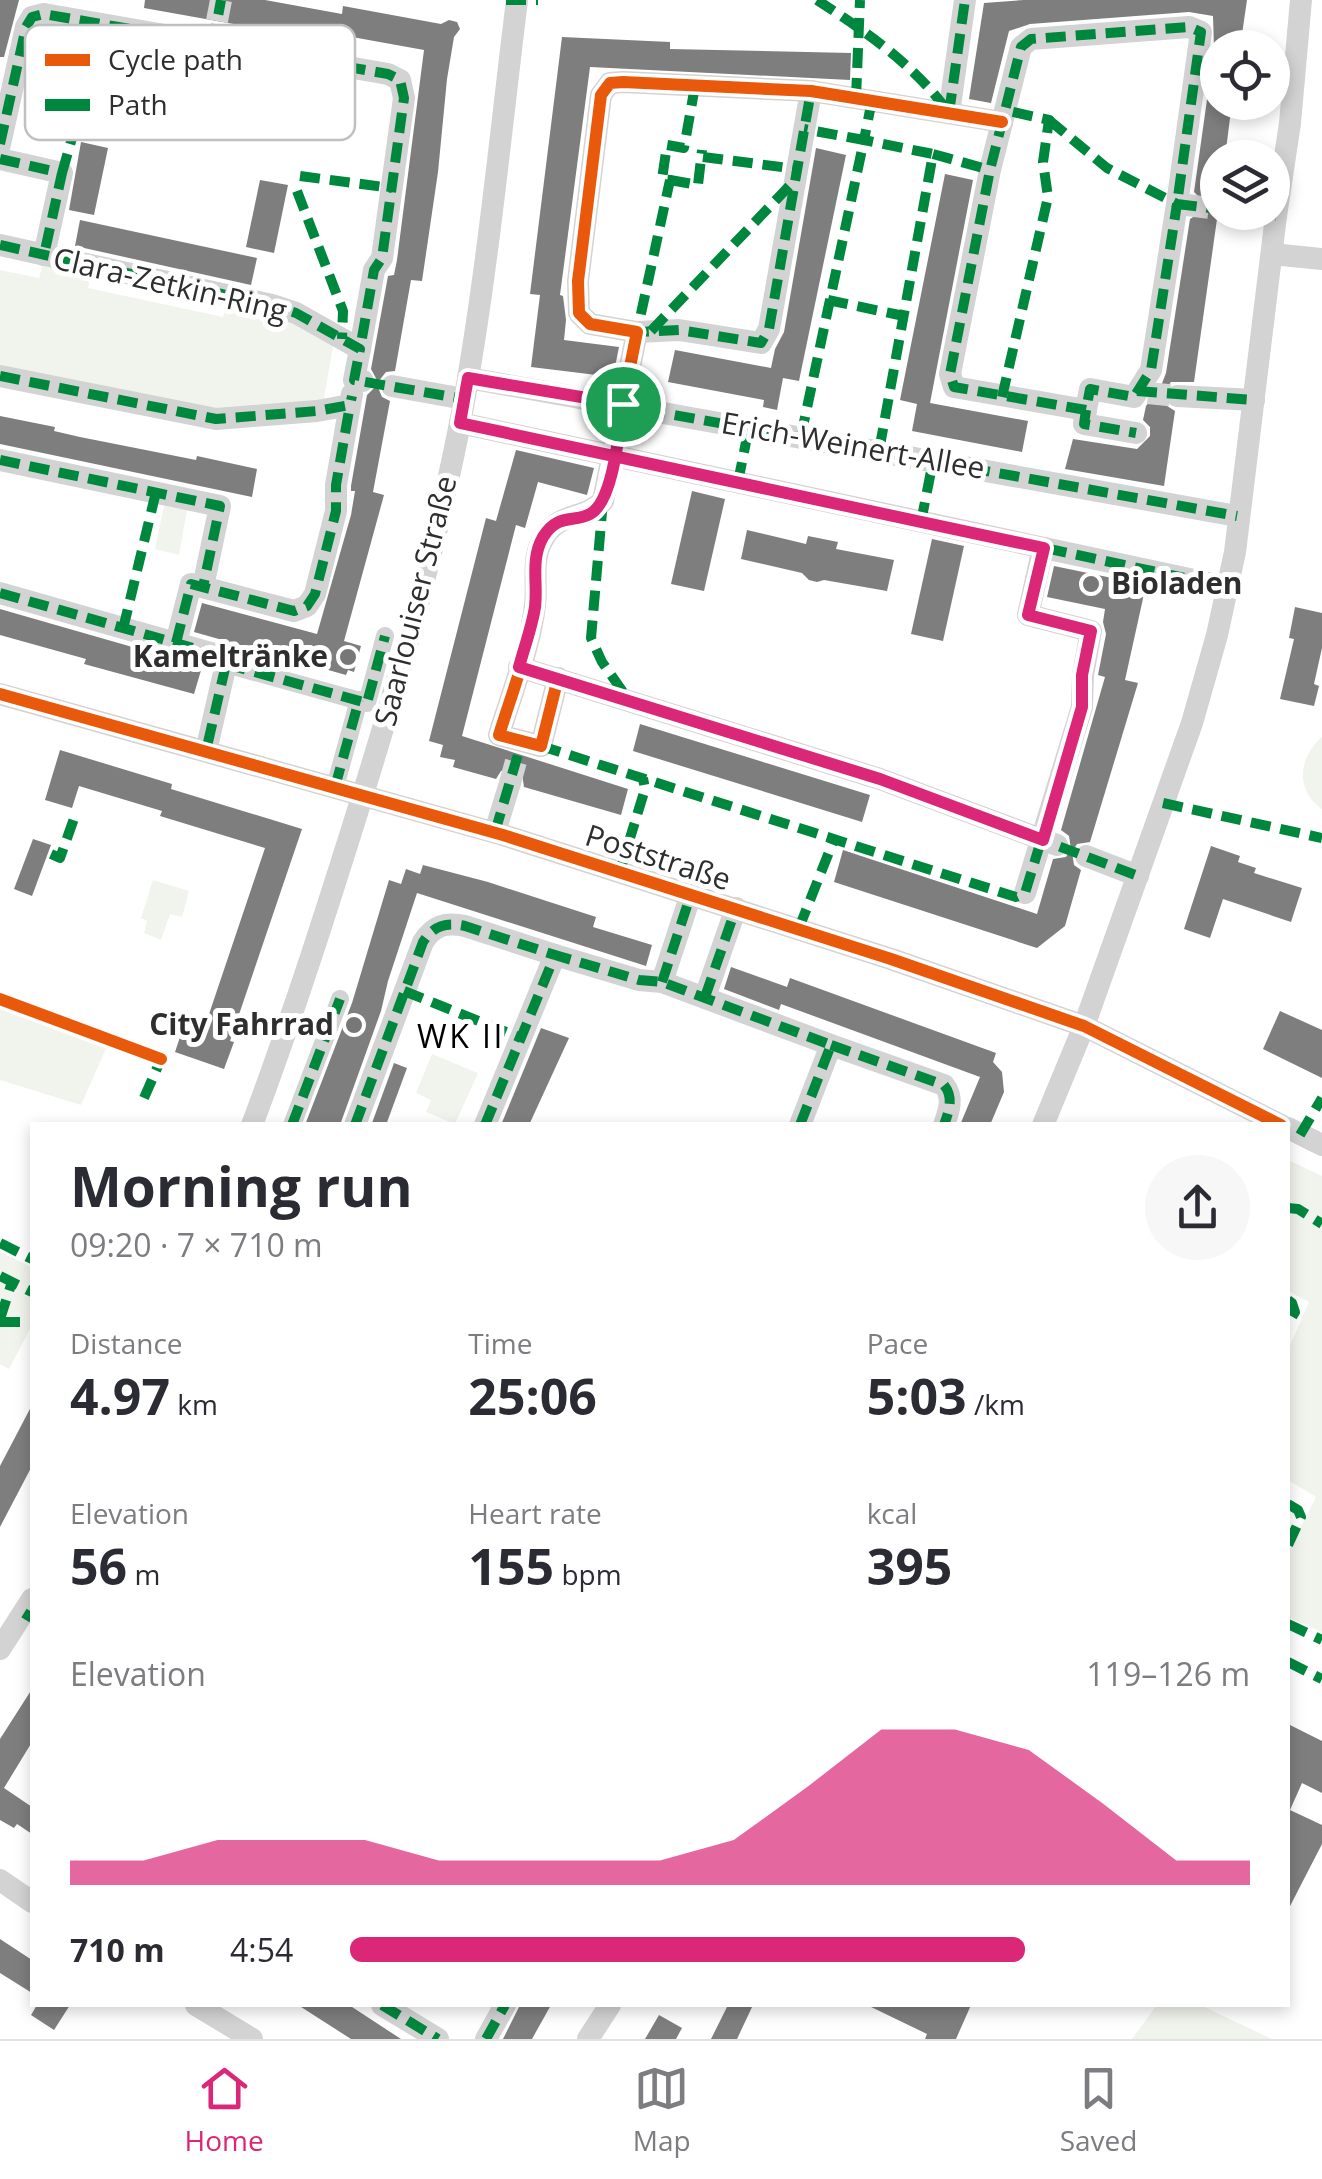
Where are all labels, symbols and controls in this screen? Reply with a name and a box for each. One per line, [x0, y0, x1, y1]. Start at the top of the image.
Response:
legend [25, 25, 355, 140]
map controls [1200, 30, 1290, 230]
button: locate [1200, 30, 1290, 120]
text: Cycle path [108, 40, 243, 78]
text: Path [108, 85, 168, 123]
button: layers [1200, 140, 1290, 230]
street label: Clara-Zetkin-Ring [49, 237, 291, 330]
pin [581, 362, 666, 447]
icon: arrive [596, 377, 651, 432]
street label: Erich-Weinert-Allee [718, 401, 988, 488]
street label: Saarlouiser Straße [364, 471, 465, 730]
place label: Bioladen [1111, 562, 1243, 603]
marker: Bioladen [1080, 573, 1102, 595]
place label: Kameltränke [133, 635, 328, 676]
marker: Kameltränke [337, 646, 359, 668]
street label: Poststraße [581, 814, 736, 899]
place label: City Fahrrad [149, 1003, 334, 1044]
marker: City Fahrrad [343, 1014, 365, 1036]
district label: WK II [417, 1014, 505, 1057]
text: Morning run [70, 1148, 413, 1223]
button: share [1145, 1155, 1250, 1260]
text: 09:20 · 7 × 710 m [70, 1223, 323, 1266]
text: Distance [70, 1324, 183, 1362]
text: Time [468, 1324, 532, 1362]
text: Pace [867, 1324, 928, 1362]
text: 4.97 [70, 1362, 170, 1430]
text: 25:06 [468, 1362, 597, 1430]
text: 5:03 [867, 1362, 967, 1430]
text: km [170, 1385, 218, 1423]
text: /km [967, 1385, 1025, 1423]
text: Elevation [70, 1494, 189, 1532]
text: Heart rate [468, 1494, 602, 1532]
text: kcal [867, 1494, 917, 1532]
text: 56 [70, 1532, 127, 1600]
text: 155 [468, 1532, 554, 1600]
text: 395 [867, 1532, 952, 1600]
text: m [127, 1555, 160, 1593]
text: bpm [554, 1555, 622, 1593]
text: Elevation [70, 1652, 206, 1695]
text: 119–126 m [1086, 1652, 1250, 1695]
text: 710 m [70, 1928, 165, 1971]
text: 4:54 [230, 1928, 293, 1971]
tab: Home [185, 2061, 264, 2159]
tab: Map [633, 2061, 691, 2159]
tab: Saved [1060, 2061, 1137, 2159]

